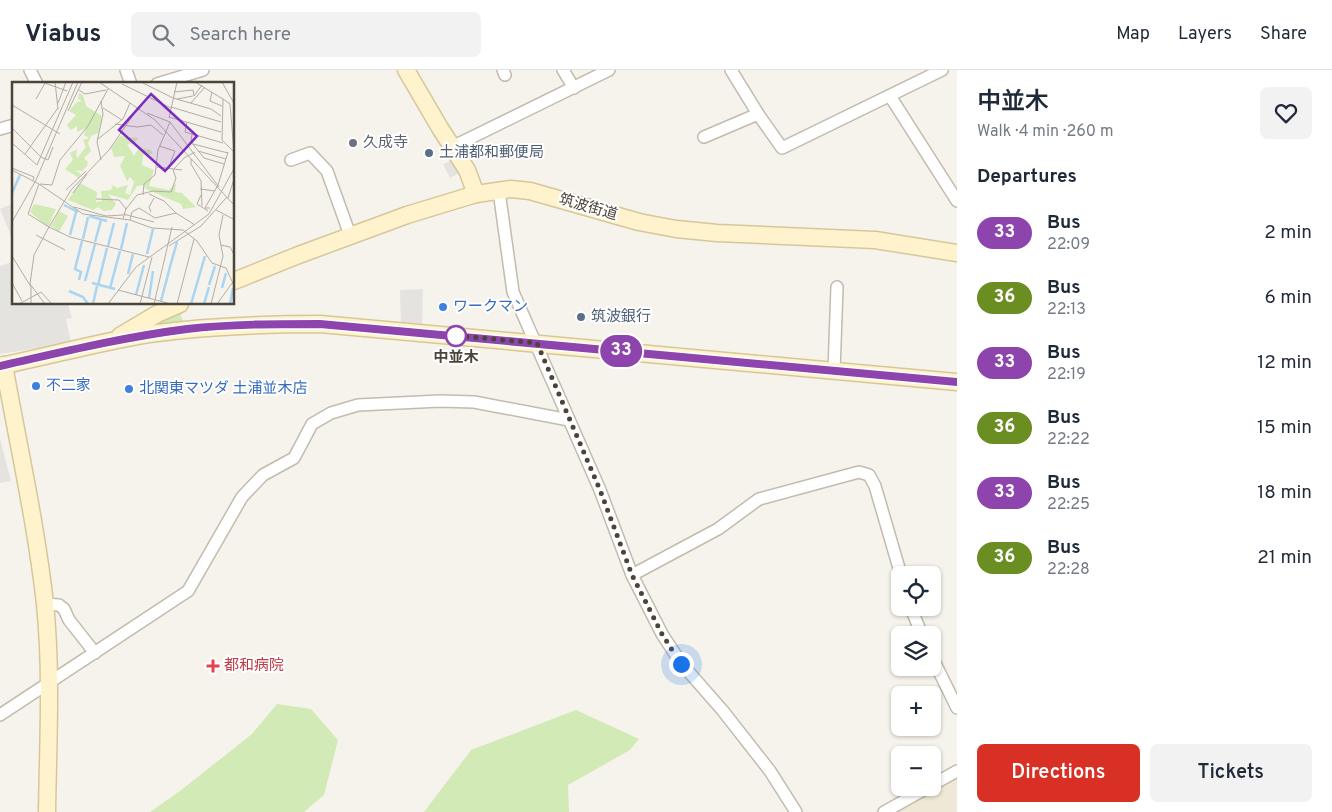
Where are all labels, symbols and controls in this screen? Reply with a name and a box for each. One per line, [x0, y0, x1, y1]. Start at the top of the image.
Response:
search box [131, 12, 481, 57]
text: Viabus [25, 20, 101, 50]
icon: search [149, 21, 177, 49]
text: Search here [189, 23, 291, 47]
text: Map [1116, 23, 1150, 46]
text: Layers [1178, 23, 1232, 46]
text: Share [1260, 23, 1307, 46]
inset map [12, 82, 235, 305]
button: heart [1260, 87, 1312, 139]
text: 中並木 [977, 88, 1049, 118]
text: Walk · 4 min · 260 m [977, 122, 1113, 142]
place label: 久成寺 [363, 134, 408, 153]
marker: 久成寺 [347, 137, 359, 149]
place label: 土浦都和郵便局 [439, 143, 544, 163]
marker: 土浦都和郵便局 [423, 147, 435, 159]
text: Departures [977, 165, 1077, 189]
street label: 筑波街道 [557, 191, 619, 225]
text: Bus [1047, 211, 1081, 235]
text: 33 [994, 221, 1015, 244]
text: 2 min [1264, 221, 1312, 245]
text: 22:09 [1047, 235, 1090, 255]
text: Bus [1047, 276, 1081, 300]
text: 36 [994, 286, 1015, 309]
text: 6 min [1265, 286, 1312, 310]
place label: ワークマン [453, 298, 528, 317]
text: 22:13 [1047, 300, 1086, 320]
marker: ワークマン [437, 301, 449, 313]
place label: 筑波銀行 [591, 308, 651, 327]
marker: 筑波銀行 [575, 311, 587, 323]
marker: 中並木 [445, 325, 467, 347]
line badge: 33 [598, 335, 644, 367]
text: 33 [610, 339, 632, 362]
text: Bus [1047, 341, 1081, 365]
place label: 中並木 [433, 349, 479, 368]
text: 33 [994, 351, 1015, 374]
text: 12 min [1257, 351, 1312, 375]
text: 22:19 [1047, 365, 1086, 385]
place label: 不二家 [46, 377, 91, 396]
place label: 北関東マツダ 土浦並木店 [139, 379, 308, 399]
marker: 不二家 [30, 380, 42, 392]
marker: 北関東マツダ 土浦並木店 [123, 383, 135, 395]
text: Bus [1047, 406, 1081, 430]
text: 36 [994, 416, 1015, 439]
text: 15 min [1257, 416, 1312, 440]
text: 22:22 [1047, 430, 1090, 450]
text: Bus [1047, 471, 1081, 495]
text: 33 [994, 481, 1015, 504]
text: 18 min [1257, 481, 1312, 505]
text: 22:25 [1047, 495, 1090, 515]
text: Bus [1047, 536, 1081, 560]
text: 36 [994, 546, 1015, 569]
text: 21 min [1257, 546, 1312, 570]
text: 22:28 [1047, 560, 1090, 580]
map controls [891, 566, 941, 796]
button: locate [891, 566, 941, 616]
button: layers [891, 626, 941, 676]
your location [669, 652, 694, 677]
place label: 都和病院 [224, 657, 284, 676]
marker: 都和病院 [206, 659, 220, 673]
button: + [891, 686, 941, 736]
button: Directions [977, 744, 1140, 802]
button: Tickets [1150, 744, 1312, 802]
button: − [891, 746, 941, 796]

